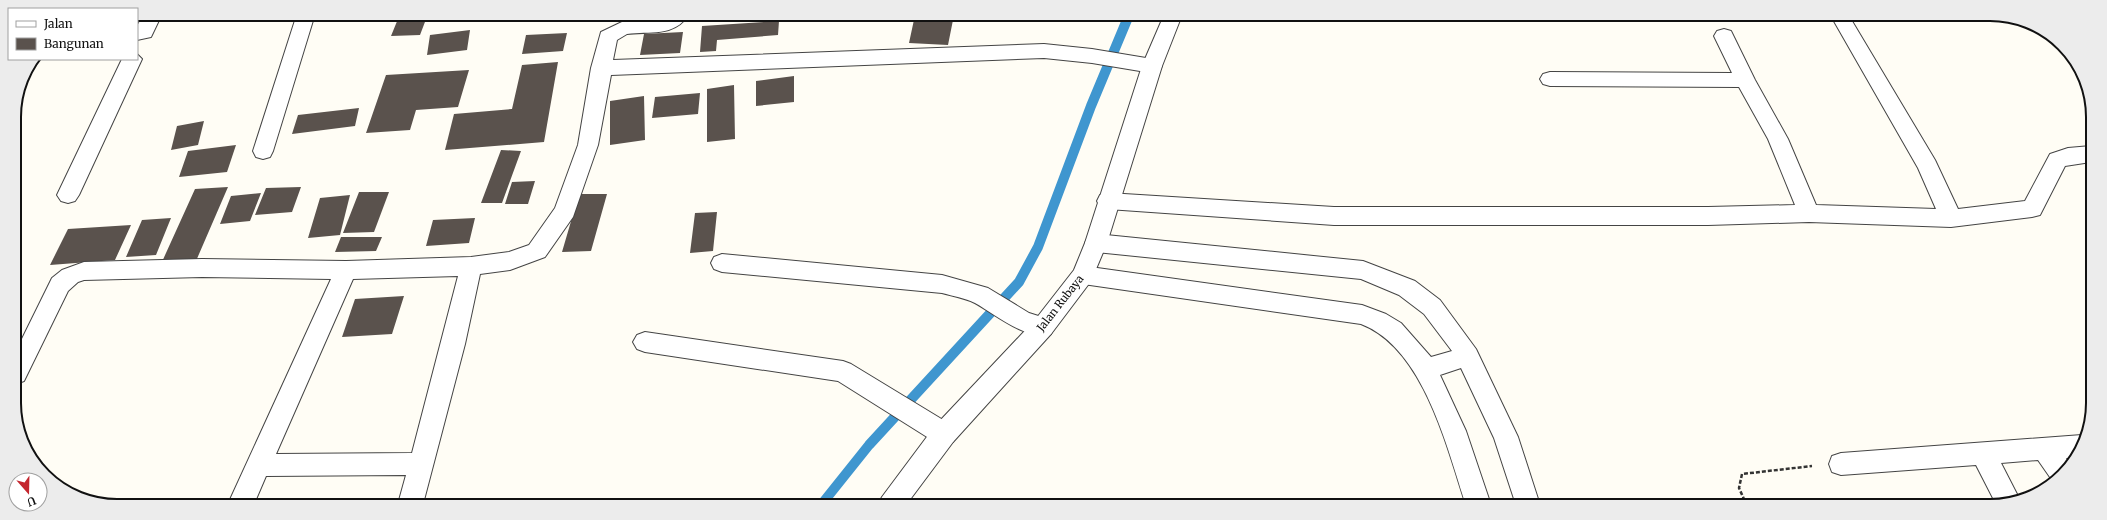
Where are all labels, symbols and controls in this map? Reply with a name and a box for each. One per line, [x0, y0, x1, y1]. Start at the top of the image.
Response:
legend [8, 8, 138, 60]
text: Jalan [43, 16, 73, 31]
text: Bangunan [44, 36, 104, 51]
street label: Jalan Rubaya [1033, 272, 1086, 335]
north arrow [8, 472, 48, 512]
text: U [24, 493, 38, 510]

